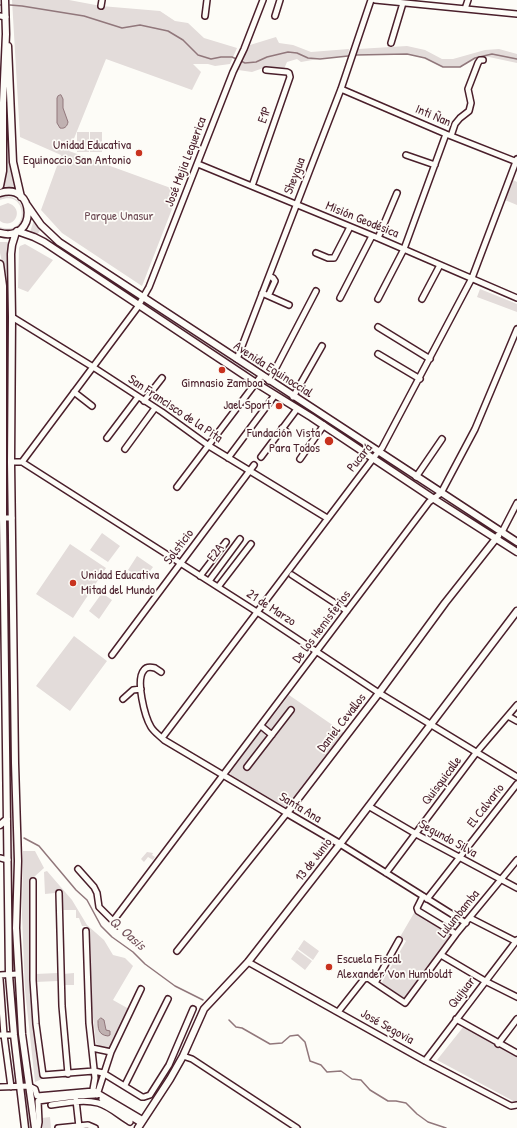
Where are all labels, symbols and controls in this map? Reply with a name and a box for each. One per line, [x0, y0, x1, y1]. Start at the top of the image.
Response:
street label: Inti Ñan [413, 102, 453, 130]
street label: E1P [255, 105, 275, 125]
street label: José Mejia Lequerica [162, 115, 210, 209]
place label: Unidad Educativa Equinoccio San Antonio [23, 138, 131, 169]
marker: Unidad Educativa Equinoccio San Antonio [134, 148, 144, 158]
street label: Sheygua [281, 155, 309, 197]
street label: Misión Geodésica [323, 198, 401, 242]
park label: Parque Unasur [84, 209, 154, 225]
street label: Avenida Equinoccial [231, 339, 315, 401]
marker: Gimnasio Zamboa [217, 365, 227, 375]
street label: San Francisco de la Pita [125, 372, 225, 446]
place label: Gimnasio Zamboa [181, 376, 263, 392]
place label: Jael Sport [223, 398, 271, 414]
marker: Jael Sport [274, 401, 284, 411]
place label: Fundación Vista Para Todos [247, 426, 320, 457]
marker: Fundación Vista Para Todos [323, 435, 335, 447]
street label: Pucará [344, 441, 376, 475]
street label: Solsticio [161, 526, 197, 568]
street label: E2A [204, 541, 228, 565]
place label: Unidad Educativa Mitad del Mundo [81, 568, 159, 599]
marker: Unidad Educativa Mitad del Mundo [68, 578, 78, 588]
street label: 21 de Marzo [243, 586, 299, 630]
street label: De los Hemisferios [290, 588, 354, 666]
street label: Daniel Cevallos [314, 691, 370, 755]
street label: Quisquicalle [419, 754, 465, 808]
street label: El Calvario [464, 781, 508, 831]
street label: Santa Ana [276, 789, 324, 827]
street label: Segundo Silva [416, 817, 480, 861]
street label: 13 de Junio [292, 835, 336, 885]
street label: Lulumbamba [435, 887, 483, 941]
water label: Q. Oasis [105, 914, 149, 954]
place label: Escuela Fiscal Alexander Von Humboldt [337, 952, 452, 983]
marker: Escuela Fiscal Alexander Von Humboldt [324, 962, 334, 972]
street label: Quijuar [445, 974, 479, 1012]
street label: José Segovia [358, 1006, 416, 1048]

